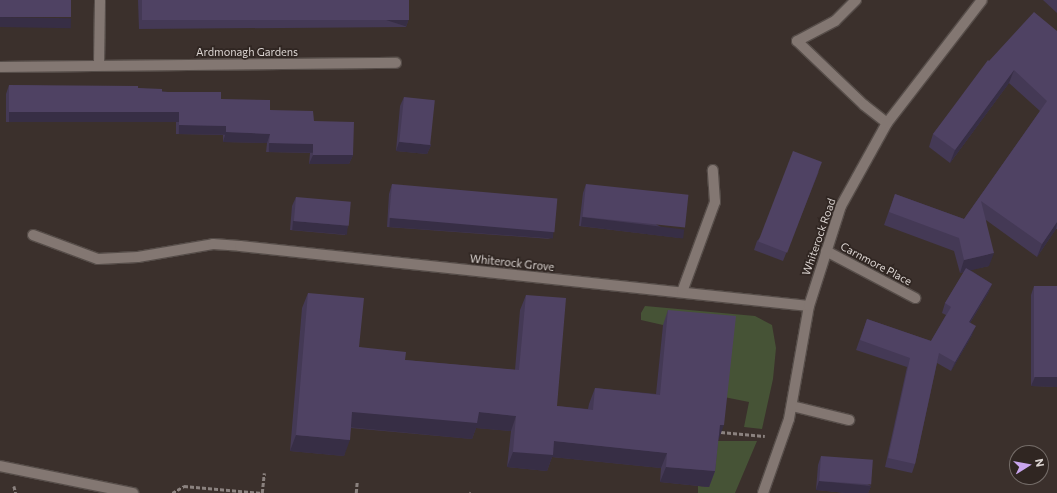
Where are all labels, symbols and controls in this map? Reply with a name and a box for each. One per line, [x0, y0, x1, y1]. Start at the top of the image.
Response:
street label: Ardmonagh Gardens [196, 45, 298, 59]
street label: Whiterock Road [800, 197, 838, 277]
street label: Carnmore Place [838, 240, 914, 288]
street label: Whiterock Grove [469, 252, 555, 274]
north arrow [1009, 445, 1049, 485]
text: N [1033, 458, 1047, 468]

